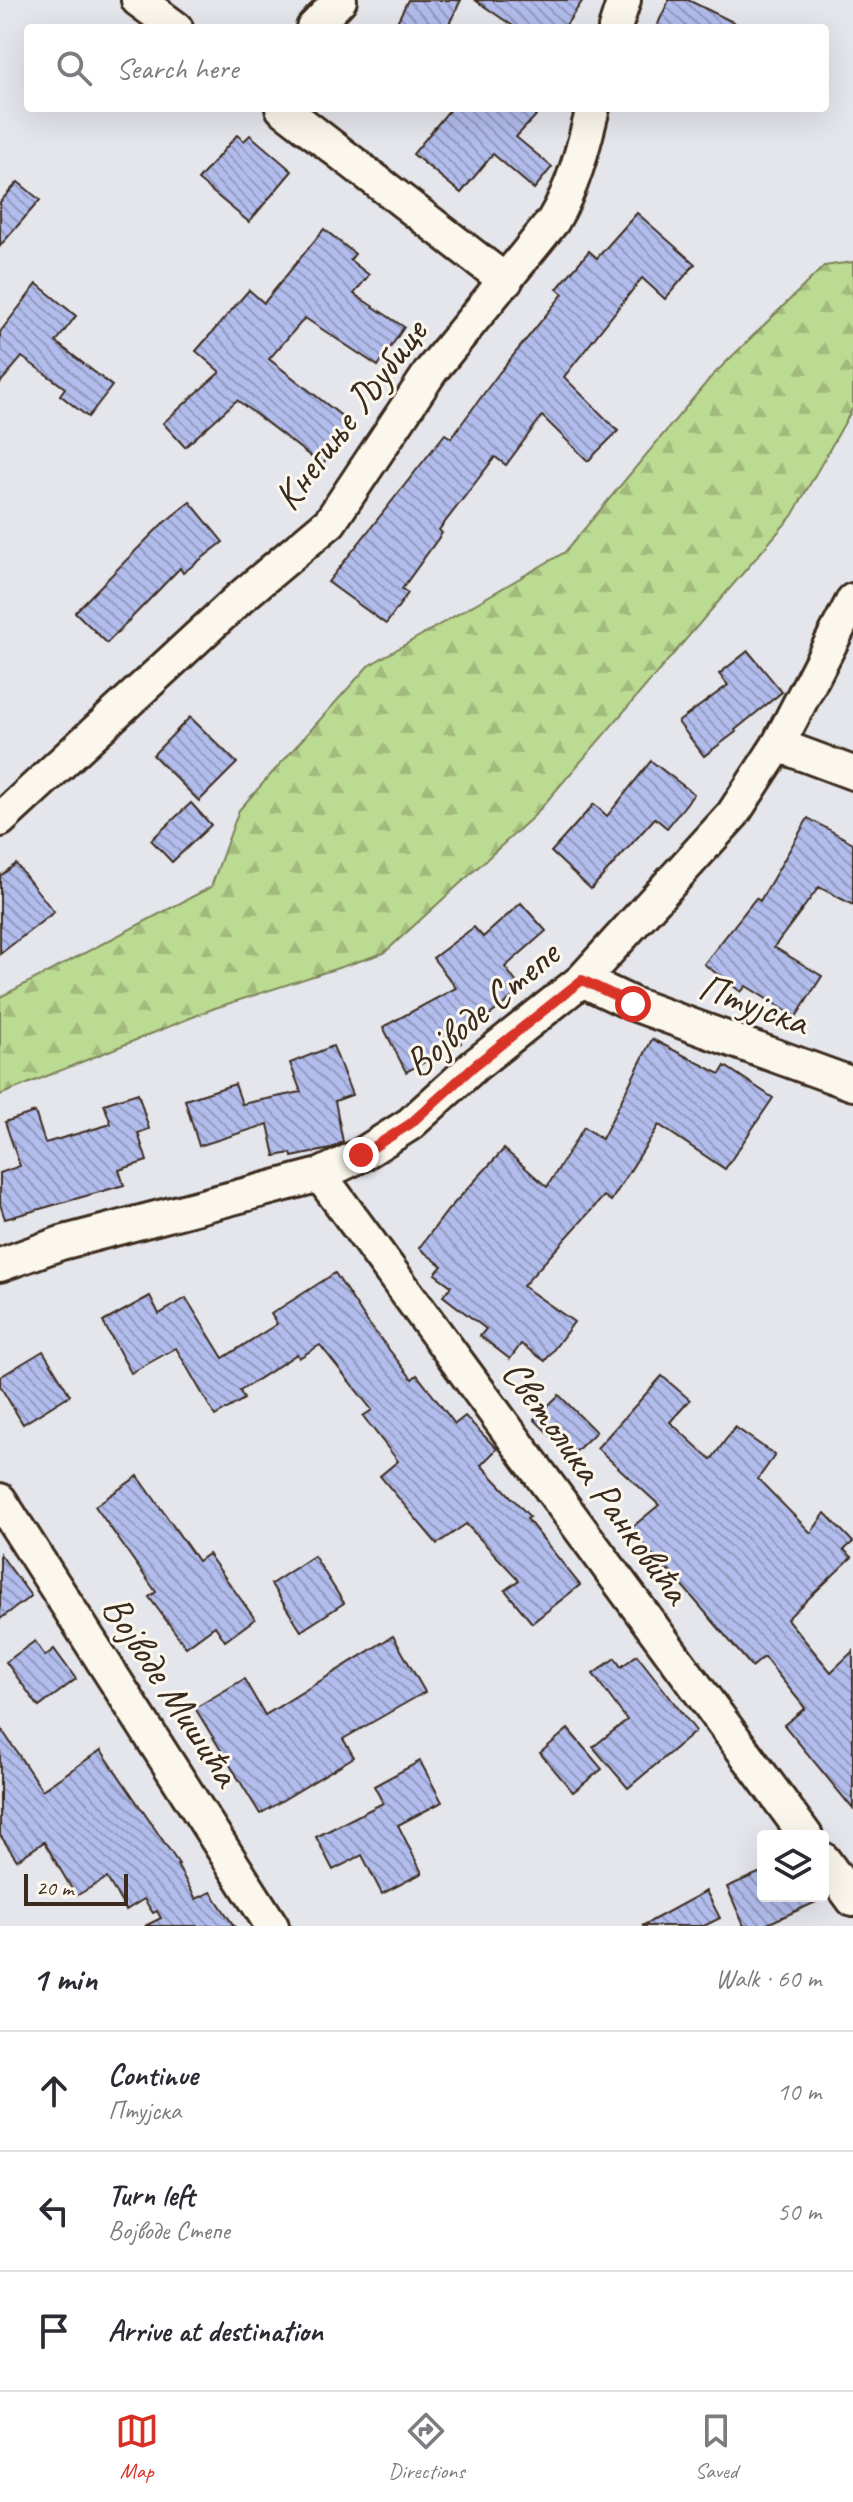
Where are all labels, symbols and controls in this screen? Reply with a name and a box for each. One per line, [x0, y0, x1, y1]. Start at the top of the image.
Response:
search box [24, 24, 829, 112]
icon: search [52, 46, 96, 90]
text: Search here [116, 49, 238, 87]
street label: Кнегиње Љубице [262, 307, 440, 520]
street label: Војводе Степе [394, 928, 572, 1088]
street label: Птујска [692, 961, 817, 1048]
route start [615, 986, 651, 1022]
route end [343, 1137, 379, 1173]
street label: Светолика Ранковића [491, 1350, 703, 1615]
street label: Војводе Мишића [91, 1586, 253, 1798]
map controls [757, 1830, 829, 1902]
button: layers [757, 1830, 829, 1902]
scale bar [24, 1870, 128, 1906]
text: 20 m [36, 1874, 73, 1902]
text: 1 min [32, 1957, 97, 2000]
text: Walk · 60 m [715, 1962, 821, 1995]
text: Continue [108, 2056, 198, 2094]
icon: ahead [32, 2069, 76, 2113]
text: 10 m [777, 2075, 821, 2108]
text: Птујска [108, 2094, 181, 2127]
text: Turn left [108, 2176, 195, 2214]
icon: left [32, 2189, 76, 2233]
text: 50 m [777, 2195, 821, 2228]
text: Војводе Степе [108, 2214, 230, 2247]
icon: arrive [32, 2309, 76, 2353]
text: Arrive at destination [108, 2312, 323, 2350]
tab: Map [115, 2409, 159, 2485]
tab: Directions [388, 2409, 465, 2485]
tab: Saved [694, 2409, 738, 2485]

